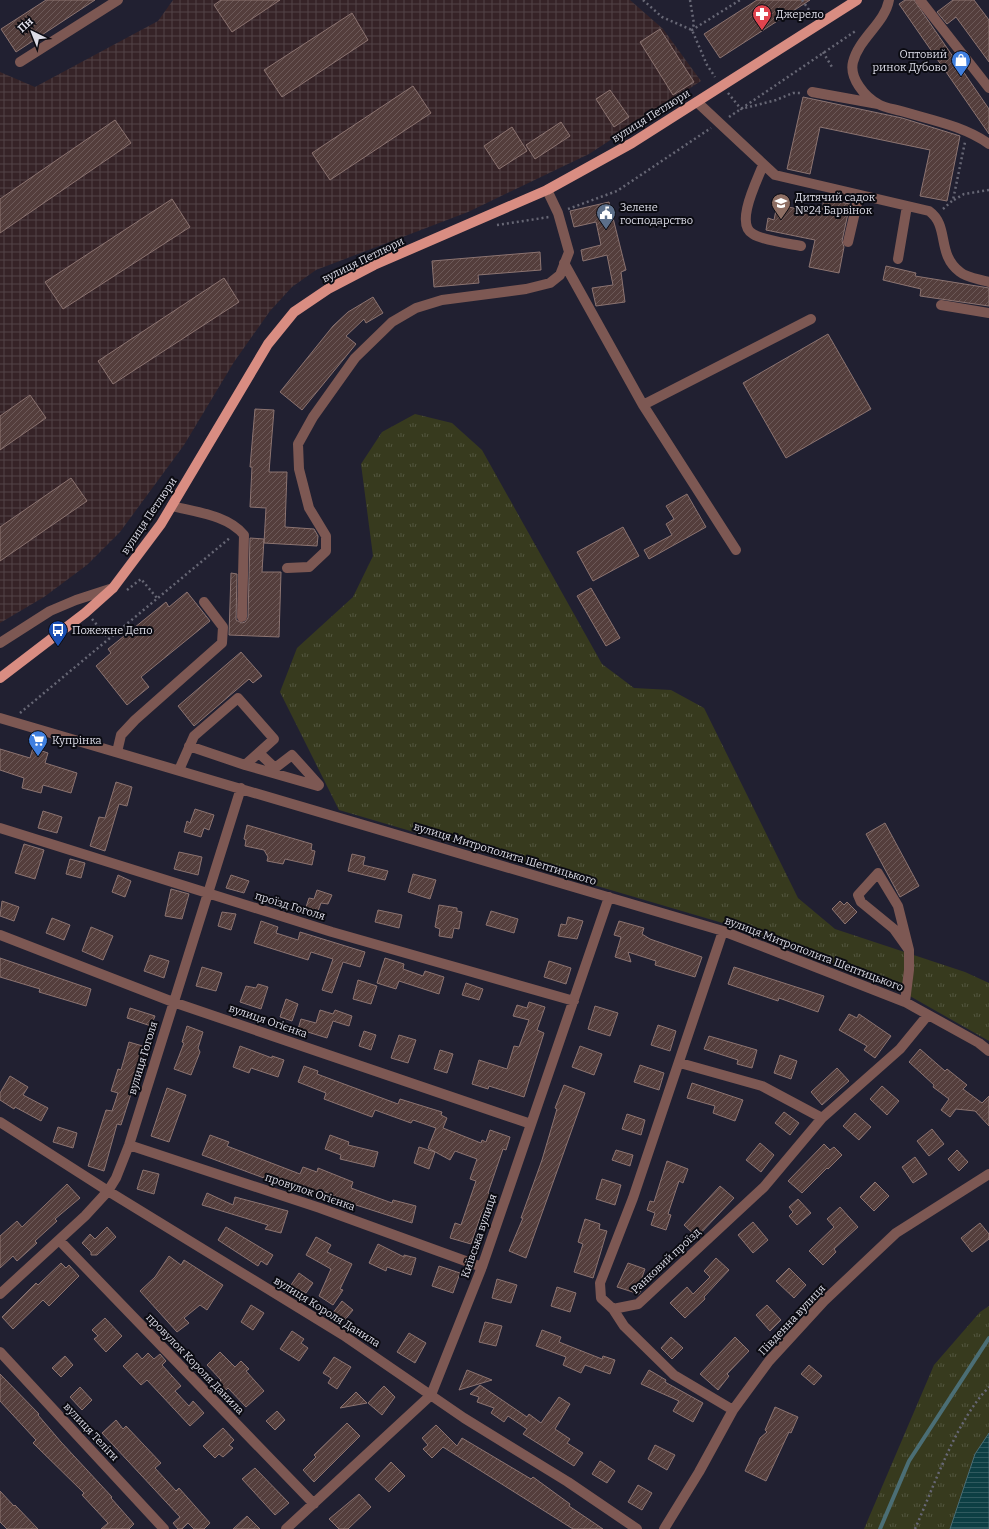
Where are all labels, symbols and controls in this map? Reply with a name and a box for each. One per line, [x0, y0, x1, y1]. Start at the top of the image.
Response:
pharmacy icon: Джерело [751, 3, 773, 31]
place label: Джерело [776, 8, 824, 21]
north arrow [12, 12, 52, 52]
text: Пн [15, 14, 36, 35]
place label: Оптовий ринок Дубово [873, 48, 947, 74]
shop icon: Оптовий ринок Дубово [950, 49, 972, 77]
street label: вулиця Петлюри [610, 87, 692, 145]
place label: Дитячий садок №24 Барвінок [795, 191, 876, 217]
school or university icon: Дитячий садок №24 Барвінок [770, 192, 792, 220]
place label: Зелене господарство [620, 201, 693, 227]
public building icon: Зелене господарство [595, 202, 617, 230]
street label: вулиця Петлюри [320, 234, 406, 286]
street label: вулиця Петлюри [119, 475, 179, 557]
bus stop icon: Пожежне Депо [47, 619, 69, 647]
place label: Пожежне Депо [72, 624, 153, 637]
supermarket icon: Купрінка [27, 729, 49, 757]
place label: Купрінка [52, 734, 102, 747]
street label: вулиця Митрополита Шептицького [412, 820, 598, 888]
street label: проїзд Гоголя [253, 889, 327, 923]
street label: вулиця Митрополита Шептицького [723, 914, 905, 994]
street label: вулиця Огієнка [227, 1001, 309, 1041]
street label: вулиця Гоголя [126, 1020, 160, 1096]
street label: провулок Огієнка [263, 1170, 357, 1214]
street label: Київська вулиця [458, 1192, 500, 1280]
street label: Ранковий проїзд [629, 1225, 704, 1296]
street label: вулиця Короля Данила [272, 1274, 382, 1350]
street label: Південна вулиця [756, 1282, 828, 1358]
street label: провулок Короля Данила [143, 1311, 247, 1417]
street label: вулиця Теліги [61, 1400, 121, 1464]

